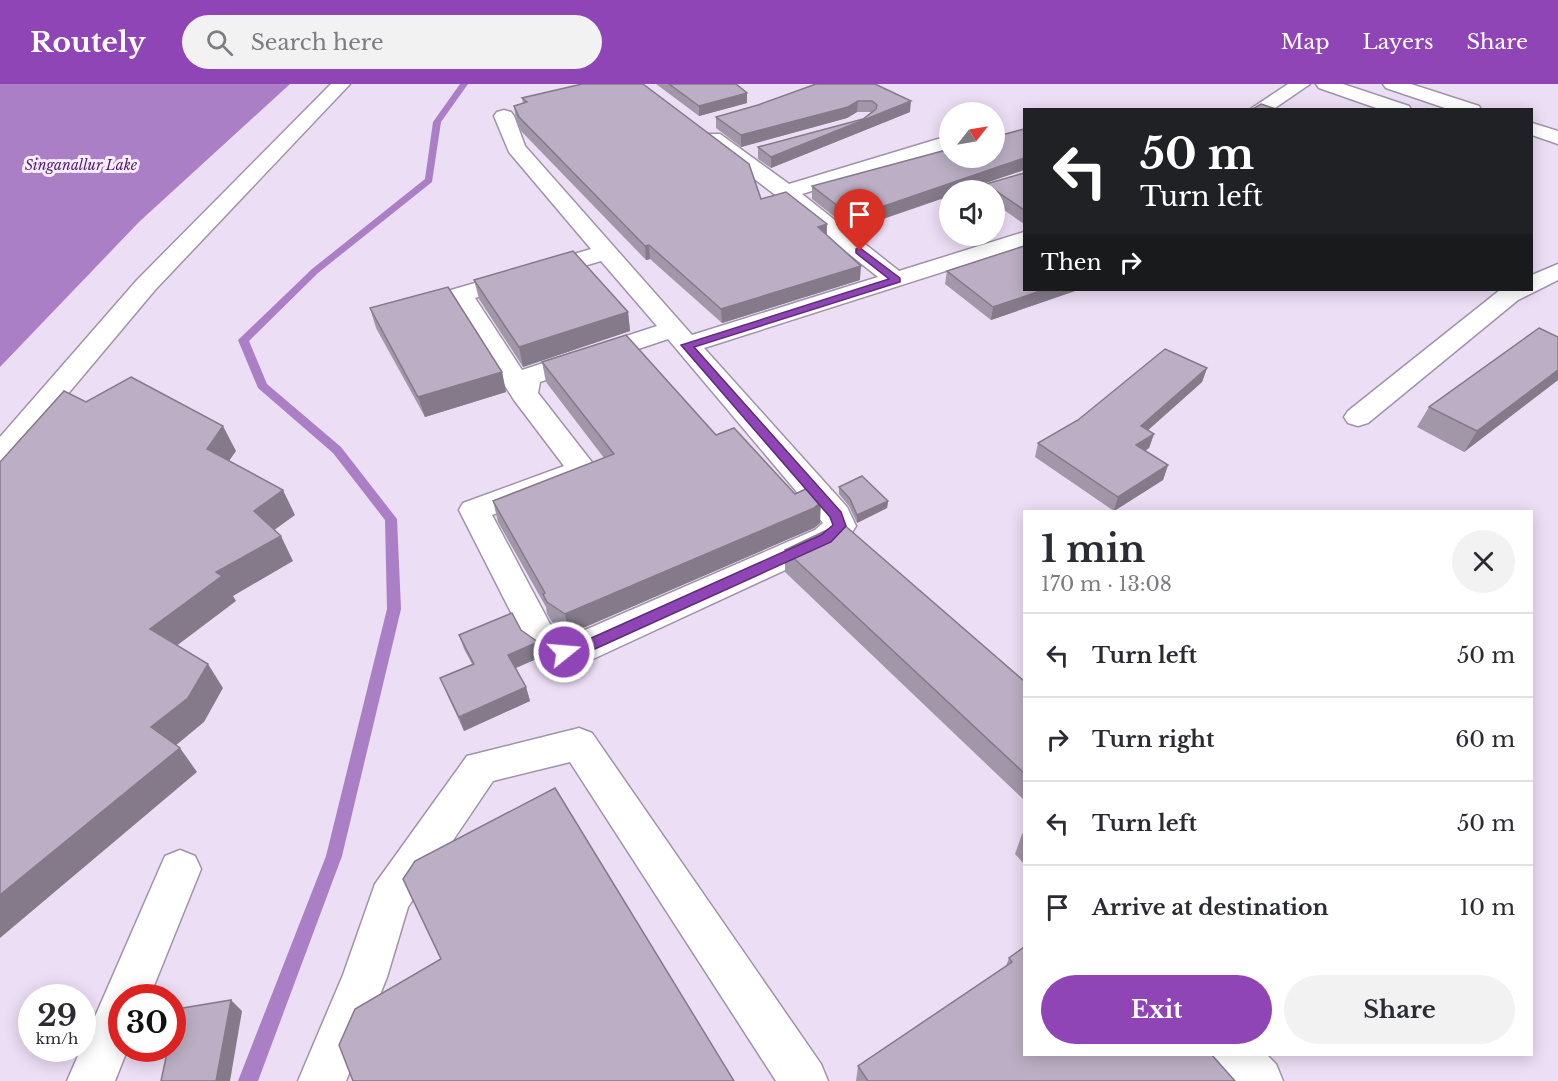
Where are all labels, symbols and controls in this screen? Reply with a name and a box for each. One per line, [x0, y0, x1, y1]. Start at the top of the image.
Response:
search box [182, 15, 602, 69]
text: Routely [30, 25, 146, 60]
icon: search [203, 26, 236, 59]
text: Search here [251, 29, 384, 56]
text: Map [1281, 29, 1330, 55]
text: Layers [1363, 29, 1434, 55]
text: Share [1467, 29, 1528, 55]
north arrow [939, 102, 1005, 168]
map controls [939, 102, 1005, 246]
text: 50 m [1140, 128, 1254, 180]
icon: left [1041, 132, 1119, 210]
water label: Singanallur Lake [25, 156, 138, 174]
button: sound [939, 180, 1005, 246]
text: Turn left [1140, 180, 1263, 213]
pin [834, 189, 885, 251]
icon: arrive [843, 198, 876, 231]
icon: right [1114, 246, 1147, 279]
text: Then [1041, 249, 1102, 276]
text: 1 min [1041, 527, 1145, 572]
button: close [1452, 530, 1515, 593]
text: 170 m · 13:08 [1041, 572, 1172, 596]
position arrow [532, 620, 596, 684]
icon: left [1041, 639, 1074, 672]
text: Turn left [1092, 642, 1197, 669]
text: 50 m [1457, 642, 1515, 669]
icon: right [1041, 723, 1074, 756]
text: Turn right [1092, 726, 1214, 753]
text: 60 m [1455, 726, 1515, 753]
icon: left [1041, 807, 1074, 840]
text: Turn left [1092, 810, 1197, 837]
text: 50 m [1457, 810, 1515, 837]
icon: arrive [1041, 891, 1074, 924]
text: Arrive at destination [1092, 894, 1329, 921]
text: 10 m [1460, 894, 1515, 921]
button: Exit [1041, 975, 1272, 1044]
button: Share [1284, 975, 1515, 1044]
speed limit sign: 30 [108, 984, 186, 1062]
text: 29 [37, 997, 77, 1034]
text: km/h [36, 1029, 78, 1048]

